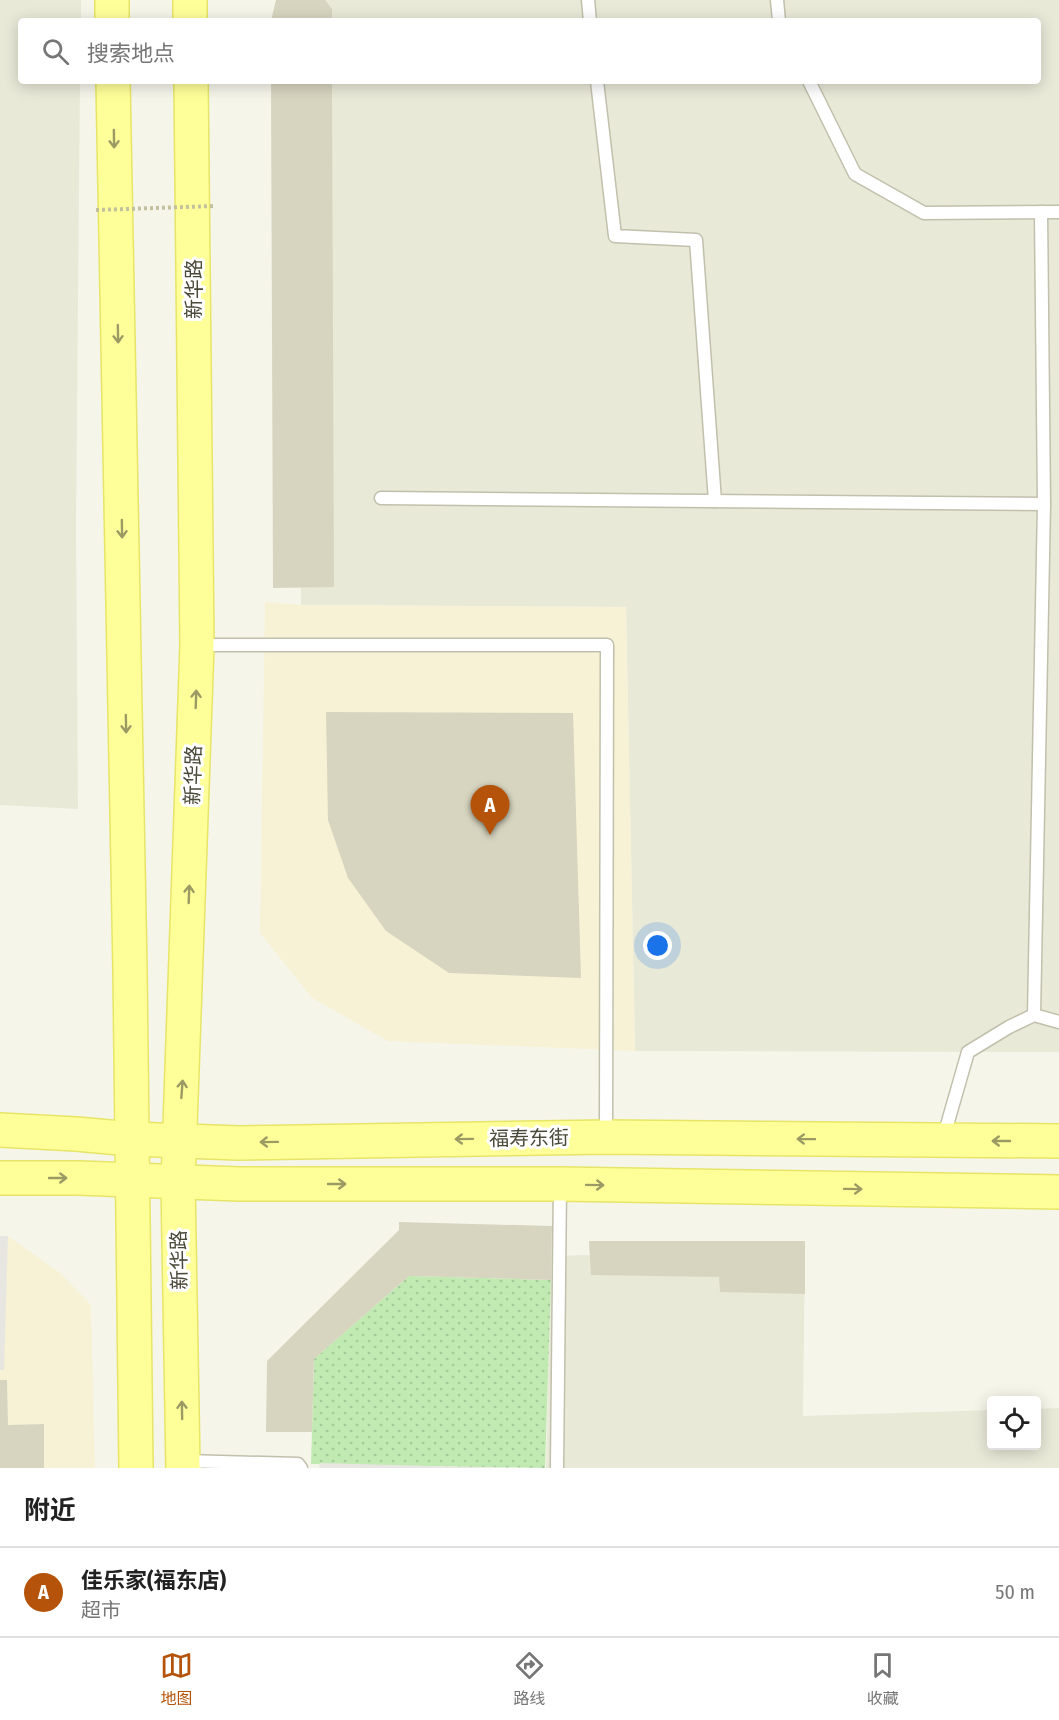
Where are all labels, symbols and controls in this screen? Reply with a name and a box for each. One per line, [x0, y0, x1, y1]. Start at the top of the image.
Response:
search box [18, 18, 1041, 84]
icon: search [39, 35, 72, 68]
text: 搜索地点 [87, 40, 175, 67]
one-way arrow [108, 129, 120, 149]
street label: 新华路 [182, 259, 206, 319]
one-way arrow [112, 324, 124, 344]
one-way arrow [116, 519, 128, 539]
one-way arrow [190, 689, 201, 709]
one-way arrow [120, 714, 131, 734]
street label: 新华路 [180, 745, 206, 805]
pin: A [470, 786, 510, 835]
one-way arrow [183, 884, 195, 904]
your location [643, 931, 672, 960]
one-way arrow [177, 1079, 188, 1099]
street label: 福寿东街 [489, 1125, 569, 1151]
one-way arrow [454, 1133, 474, 1145]
one-way arrow [796, 1133, 816, 1145]
one-way arrow [991, 1135, 1011, 1147]
one-way arrow [259, 1136, 279, 1148]
one-way arrow [48, 1172, 68, 1184]
one-way arrow [327, 1178, 347, 1190]
one-way arrow [585, 1179, 605, 1191]
one-way arrow [843, 1183, 863, 1195]
street label: 新华路 [166, 1230, 192, 1290]
map controls [987, 1396, 1041, 1450]
button: locate [987, 1396, 1041, 1450]
one-way arrow [176, 1400, 188, 1420]
text: 附近 [24, 1495, 76, 1526]
text: 佳乐家(福东店) [81, 1567, 226, 1594]
text: A [38, 1580, 49, 1604]
text: 50 m [995, 1580, 1035, 1604]
text: 超市 [81, 1598, 121, 1622]
tab: 地图 [160, 1649, 193, 1709]
tab: 路线 [513, 1649, 546, 1709]
tab: 收藏 [866, 1649, 899, 1709]

